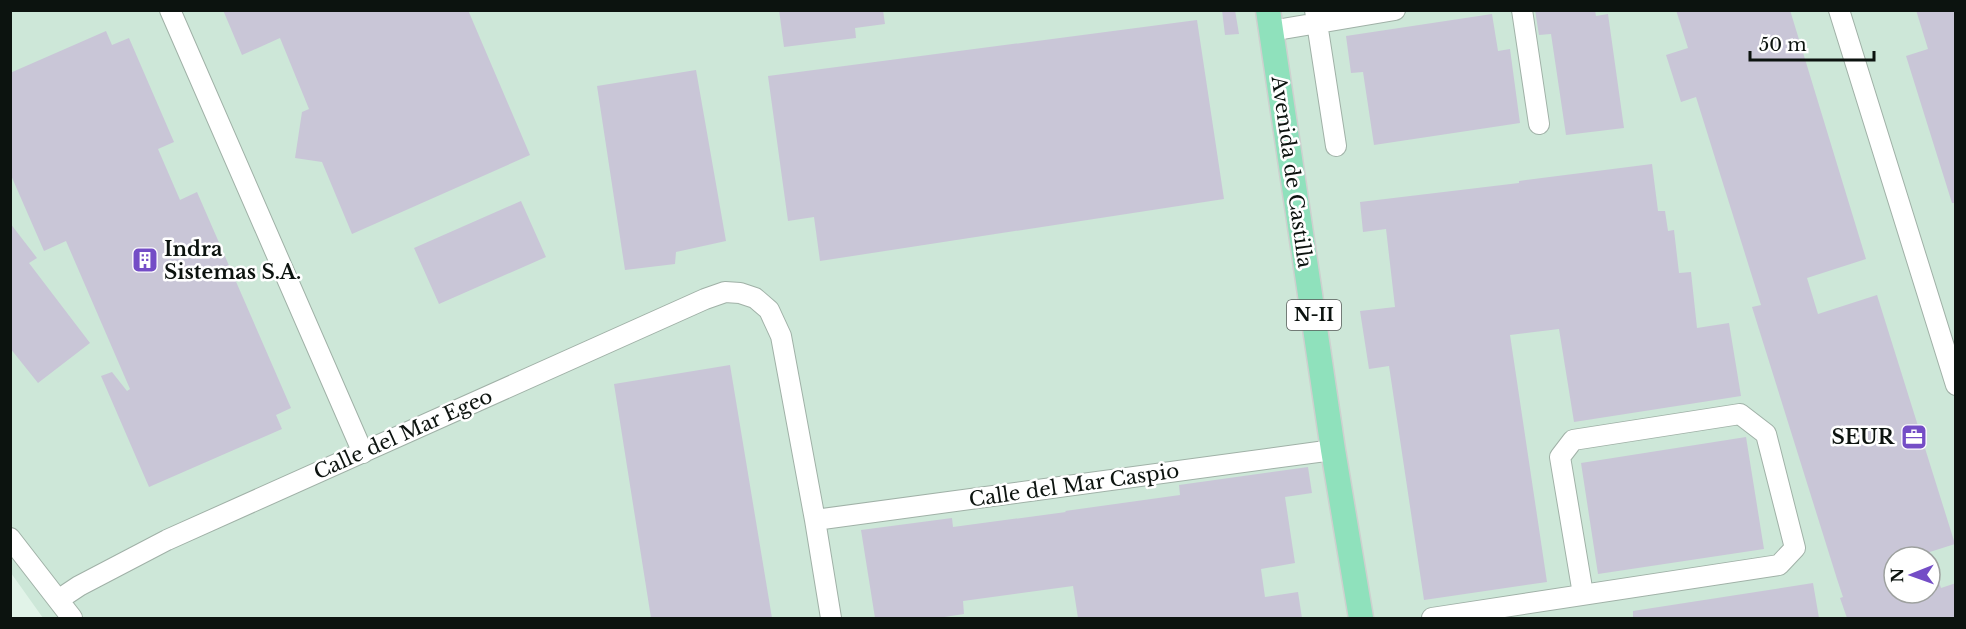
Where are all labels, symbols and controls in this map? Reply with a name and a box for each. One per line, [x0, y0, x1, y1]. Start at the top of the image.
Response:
scale bar [1750, 24, 1874, 62]
text: 50 m [1759, 34, 1807, 56]
street label: Avenida de Castilla [1267, 73, 1317, 270]
place label: Indra Sistemas S.A. [164, 237, 301, 284]
building icon: Indra Sistemas S.A. [130, 245, 160, 275]
road number: N-II [1287, 300, 1341, 330]
street label: Calle del Mar Egeo [310, 384, 496, 484]
office icon: SEUR [1899, 422, 1929, 452]
place label: SEUR [1832, 425, 1895, 449]
street label: Calle del Mar Caspio [967, 458, 1181, 512]
north arrow [1882, 545, 1942, 605]
text: N [1887, 568, 1907, 583]

